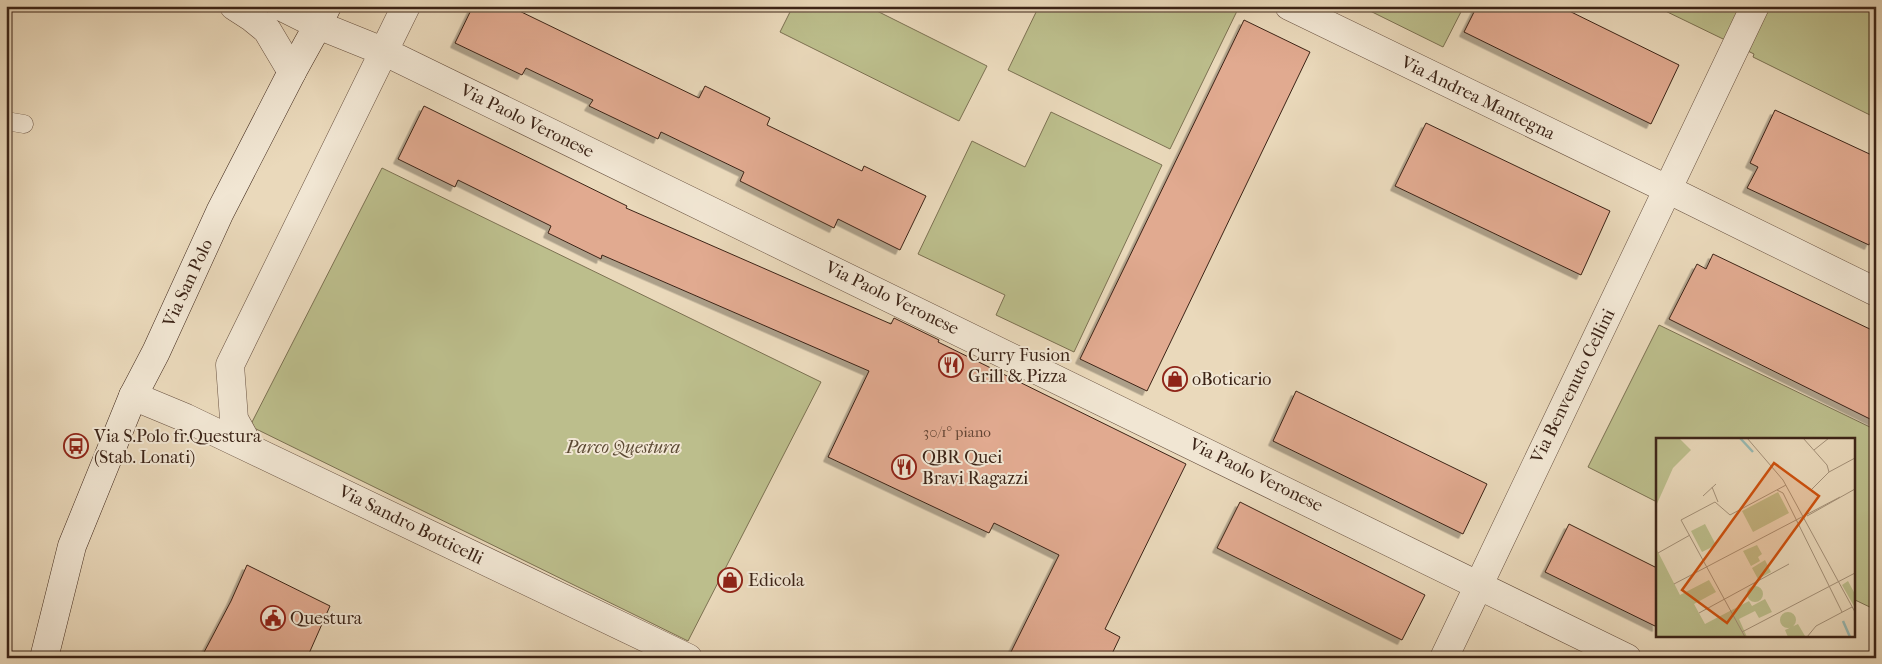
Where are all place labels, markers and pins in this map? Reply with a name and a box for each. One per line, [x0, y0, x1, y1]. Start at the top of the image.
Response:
place label: Curry Fusion Grill & Pizza [968, 345, 1071, 387]
restaurant icon: Curry Fusion Grill & Pizza [938, 352, 964, 378]
shop icon: oBoticario [1162, 366, 1188, 392]
place label: oBoticario [1192, 369, 1272, 390]
place label: Via S.Polo fr.Questura (Stab. Lonati) [93, 426, 262, 468]
bus stop icon: Via S.Polo fr.Questura (Stab. Lonati) [63, 433, 89, 459]
place label: QBR Quei Bravi Ragazzi [922, 447, 1029, 489]
restaurant icon: QBR Quei Bravi Ragazzi [891, 454, 917, 480]
shop icon: Edicola [717, 567, 743, 593]
place label: Edicola [748, 570, 805, 591]
public building icon: Questura [260, 605, 286, 631]
place label: Questura [290, 608, 363, 629]

